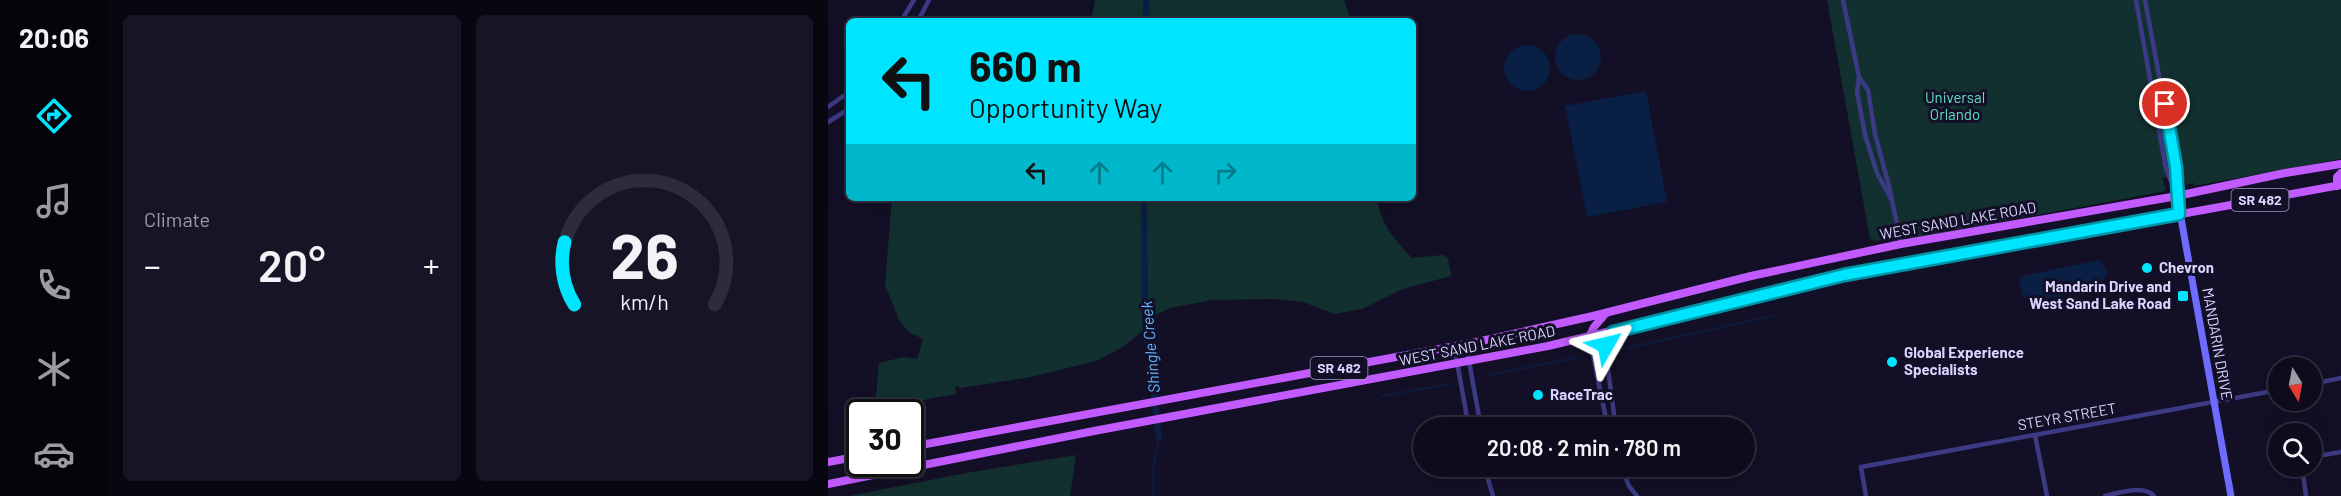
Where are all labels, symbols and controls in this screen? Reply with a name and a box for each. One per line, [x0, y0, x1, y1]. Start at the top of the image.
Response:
text: 20:06 [19, 21, 89, 53]
text: 660 m [969, 40, 1082, 90]
icon: left [870, 42, 948, 120]
pin [2139, 78, 2190, 129]
icon: arrive [2148, 87, 2181, 120]
park label: Universal Orlando [1925, 88, 1985, 123]
text: Opportunity Way [969, 91, 1162, 123]
icon: directions [33, 95, 75, 137]
icon: left [1020, 156, 1053, 189]
icon: ahead [1083, 156, 1116, 189]
icon: ahead [1146, 156, 1179, 189]
icon: right [1209, 156, 1242, 189]
icon: music [33, 180, 75, 222]
road number: SR 482 [2232, 189, 2288, 211]
street label: WEST SAND LAKE ROAD [1878, 197, 2037, 243]
text: Climate [144, 207, 210, 231]
text: 26 [610, 217, 678, 291]
text: 20° [258, 237, 325, 291]
text: − [144, 245, 161, 285]
text: + [423, 245, 440, 285]
place label: Chevron [2159, 258, 2214, 276]
marker: Chevron [2140, 261, 2154, 275]
icon: phone [33, 264, 75, 306]
place label: Mandarin Drive and West Sand Lake Road [2029, 277, 2171, 312]
street label: MANDARIN DRIVE [2199, 286, 2237, 402]
text: km/h [620, 289, 669, 314]
marker: Mandarin Drive and West Sand Lake Road [2176, 289, 2190, 303]
water label: Shingle Creek [1136, 300, 1163, 394]
position arrow [1574, 313, 1638, 377]
street label: WEST SAND LAKE ROAD [1397, 321, 1556, 369]
place label: Global Experience Specialists [1904, 343, 2024, 378]
icon: climate [33, 348, 75, 390]
marker: Global Experience Specialists [1885, 355, 1899, 369]
road number: SR 482 [1310, 357, 1368, 379]
north arrow [2268, 357, 2322, 411]
map controls [2268, 357, 2322, 477]
place label: RaceTrac [1550, 385, 1613, 403]
marker: RaceTrac [1531, 388, 1545, 402]
speed limit sign: 30 [846, 399, 924, 477]
street label: STEYR STREET [2016, 399, 2117, 434]
button: search [2268, 423, 2322, 477]
icon: car [33, 433, 75, 475]
text: 20:08 · 2 min · 780 m [1487, 434, 1681, 460]

